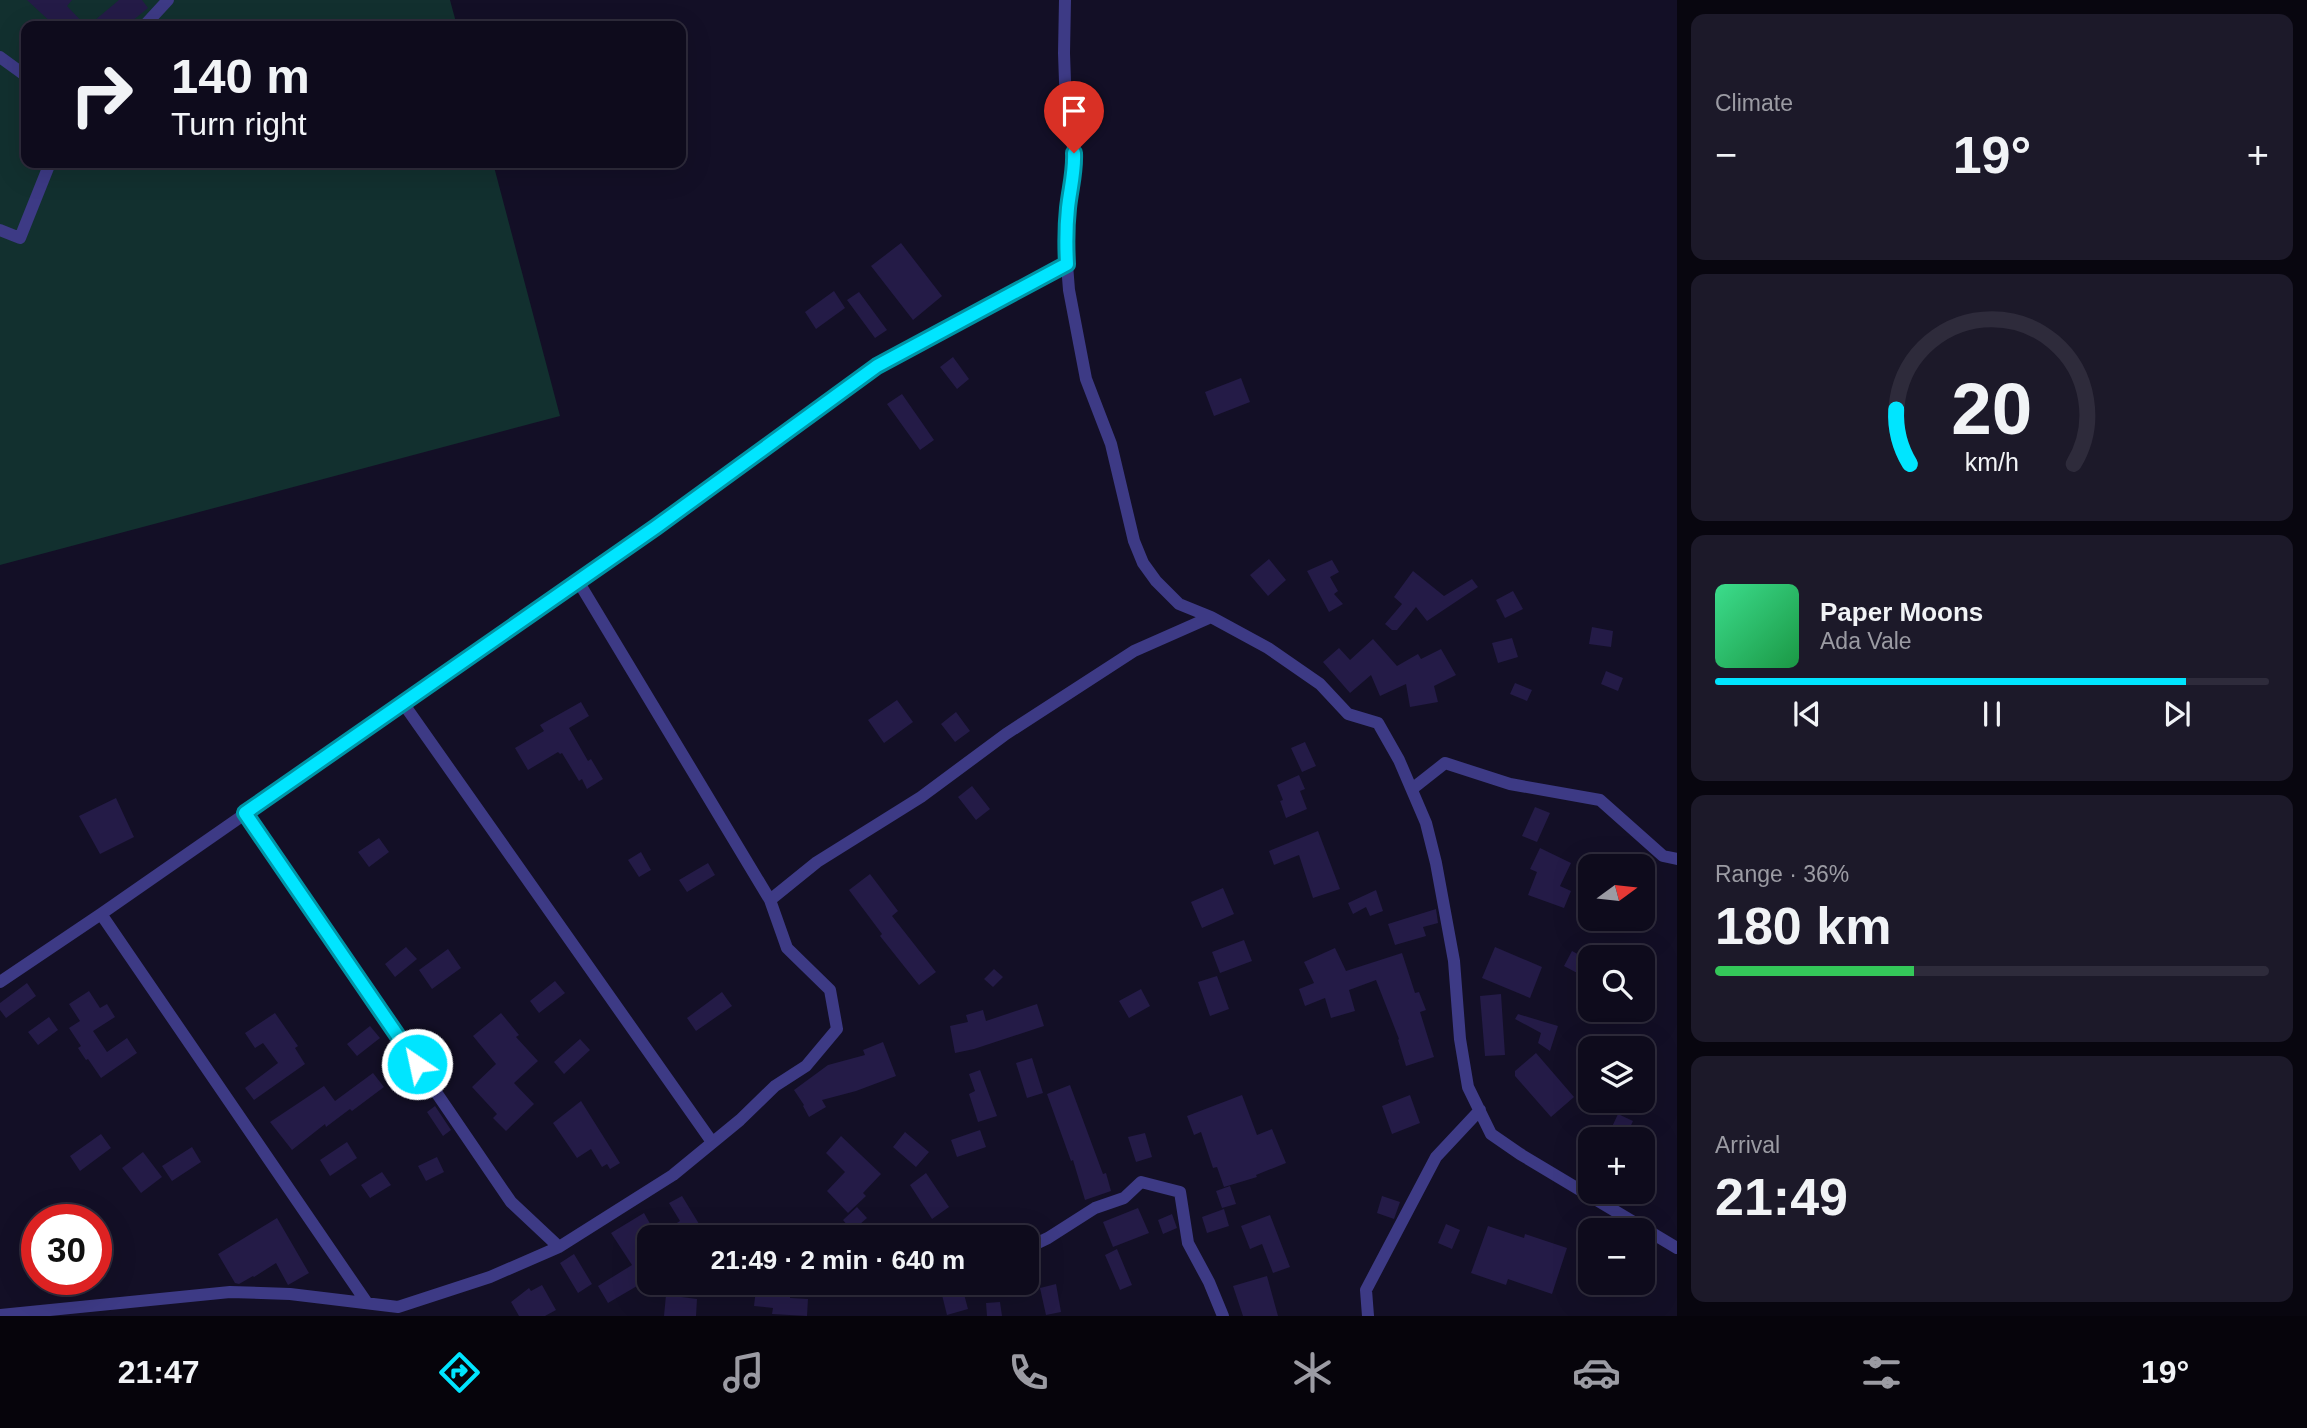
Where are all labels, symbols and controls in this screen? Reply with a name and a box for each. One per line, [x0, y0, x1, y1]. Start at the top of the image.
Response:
icon: right [56, 49, 147, 140]
text: 140 m [171, 49, 310, 103]
pin [1044, 81, 1104, 153]
text: Climate [1715, 90, 1793, 116]
icon: arrive [1055, 92, 1093, 130]
text: Turn right [171, 106, 307, 142]
text: 19° [1953, 126, 2031, 184]
text: − [1715, 134, 1737, 176]
text: + [2247, 134, 2269, 176]
text: 20 [1952, 368, 2032, 449]
text: km/h [1965, 447, 2019, 475]
text: Paper Moons [1820, 597, 1983, 627]
text: Ada Vale [1820, 628, 1912, 654]
icon: previous [1788, 695, 1826, 733]
icon: pause [1973, 695, 2011, 733]
icon: next [2158, 695, 2196, 733]
north arrow [1578, 854, 1656, 931]
map controls [1578, 854, 1655, 1295]
text: Range · 36% [1715, 861, 1849, 887]
text: 180 km [1715, 897, 1891, 955]
button: search [1578, 945, 1655, 1022]
position arrow [380, 1027, 454, 1101]
button: layers [1578, 1036, 1655, 1113]
button: + [1578, 1127, 1655, 1204]
text: Arrival [1715, 1132, 1780, 1158]
text: 21:49 [1715, 1168, 1848, 1226]
speed limit sign: 30 [21, 1204, 112, 1295]
button: − [1578, 1218, 1655, 1295]
text: 21:49 · 2 min · 640 m [711, 1245, 965, 1275]
icon: directions [435, 1348, 484, 1397]
icon: music [719, 1348, 768, 1397]
icon: phone [1004, 1348, 1053, 1397]
icon: climate [1288, 1348, 1337, 1397]
icon: car [1572, 1348, 1621, 1397]
icon: filters [1857, 1348, 1906, 1397]
text: 21:47 [118, 1354, 200, 1390]
text: 19° [2141, 1354, 2189, 1390]

